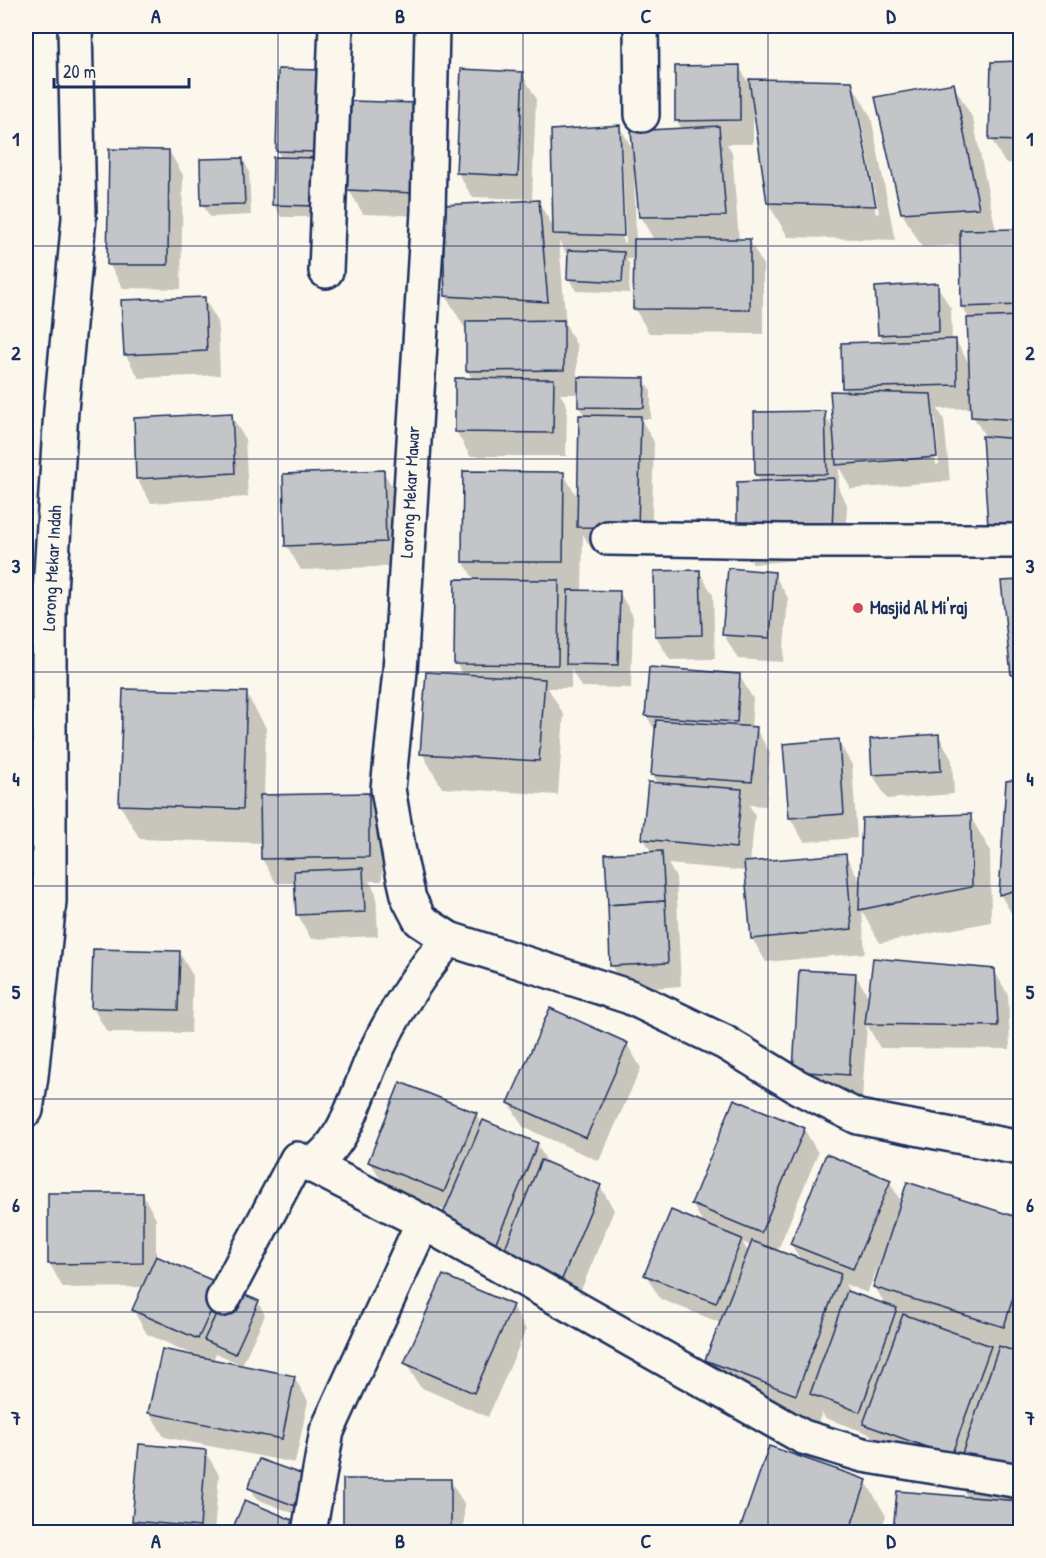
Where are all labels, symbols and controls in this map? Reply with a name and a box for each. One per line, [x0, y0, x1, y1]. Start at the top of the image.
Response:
text: A [151, 2, 161, 29]
text: B [395, 2, 405, 29]
text: C [641, 2, 652, 29]
text: D [886, 2, 896, 29]
scale bar [54, 51, 189, 89]
text: 20 m [63, 59, 96, 84]
text: 1 [12, 125, 20, 152]
text: 1 [1026, 125, 1034, 152]
text: 2 [11, 339, 21, 366]
text: 2 [1025, 339, 1035, 366]
street label: Lorong Mekar Mawar [394, 425, 425, 559]
street label: Lorong Mekar Indah [36, 504, 67, 631]
text: 3 [12, 552, 21, 579]
text: 3 [1026, 552, 1035, 579]
place label: Masjid Al Mi'raj [870, 595, 968, 620]
marker: Masjid Al Mi'raj [851, 601, 865, 615]
text: 4 [12, 765, 20, 792]
text: 4 [1026, 765, 1034, 792]
text: 5 [12, 978, 21, 1005]
text: 5 [1026, 978, 1035, 1005]
text: 6 [12, 1191, 20, 1218]
text: 6 [1026, 1191, 1034, 1218]
text: 7 [10, 1404, 21, 1431]
text: 7 [1024, 1404, 1035, 1431]
text: A [151, 1527, 161, 1554]
text: B [395, 1527, 405, 1554]
text: C [641, 1527, 652, 1554]
text: D [886, 1527, 896, 1554]

